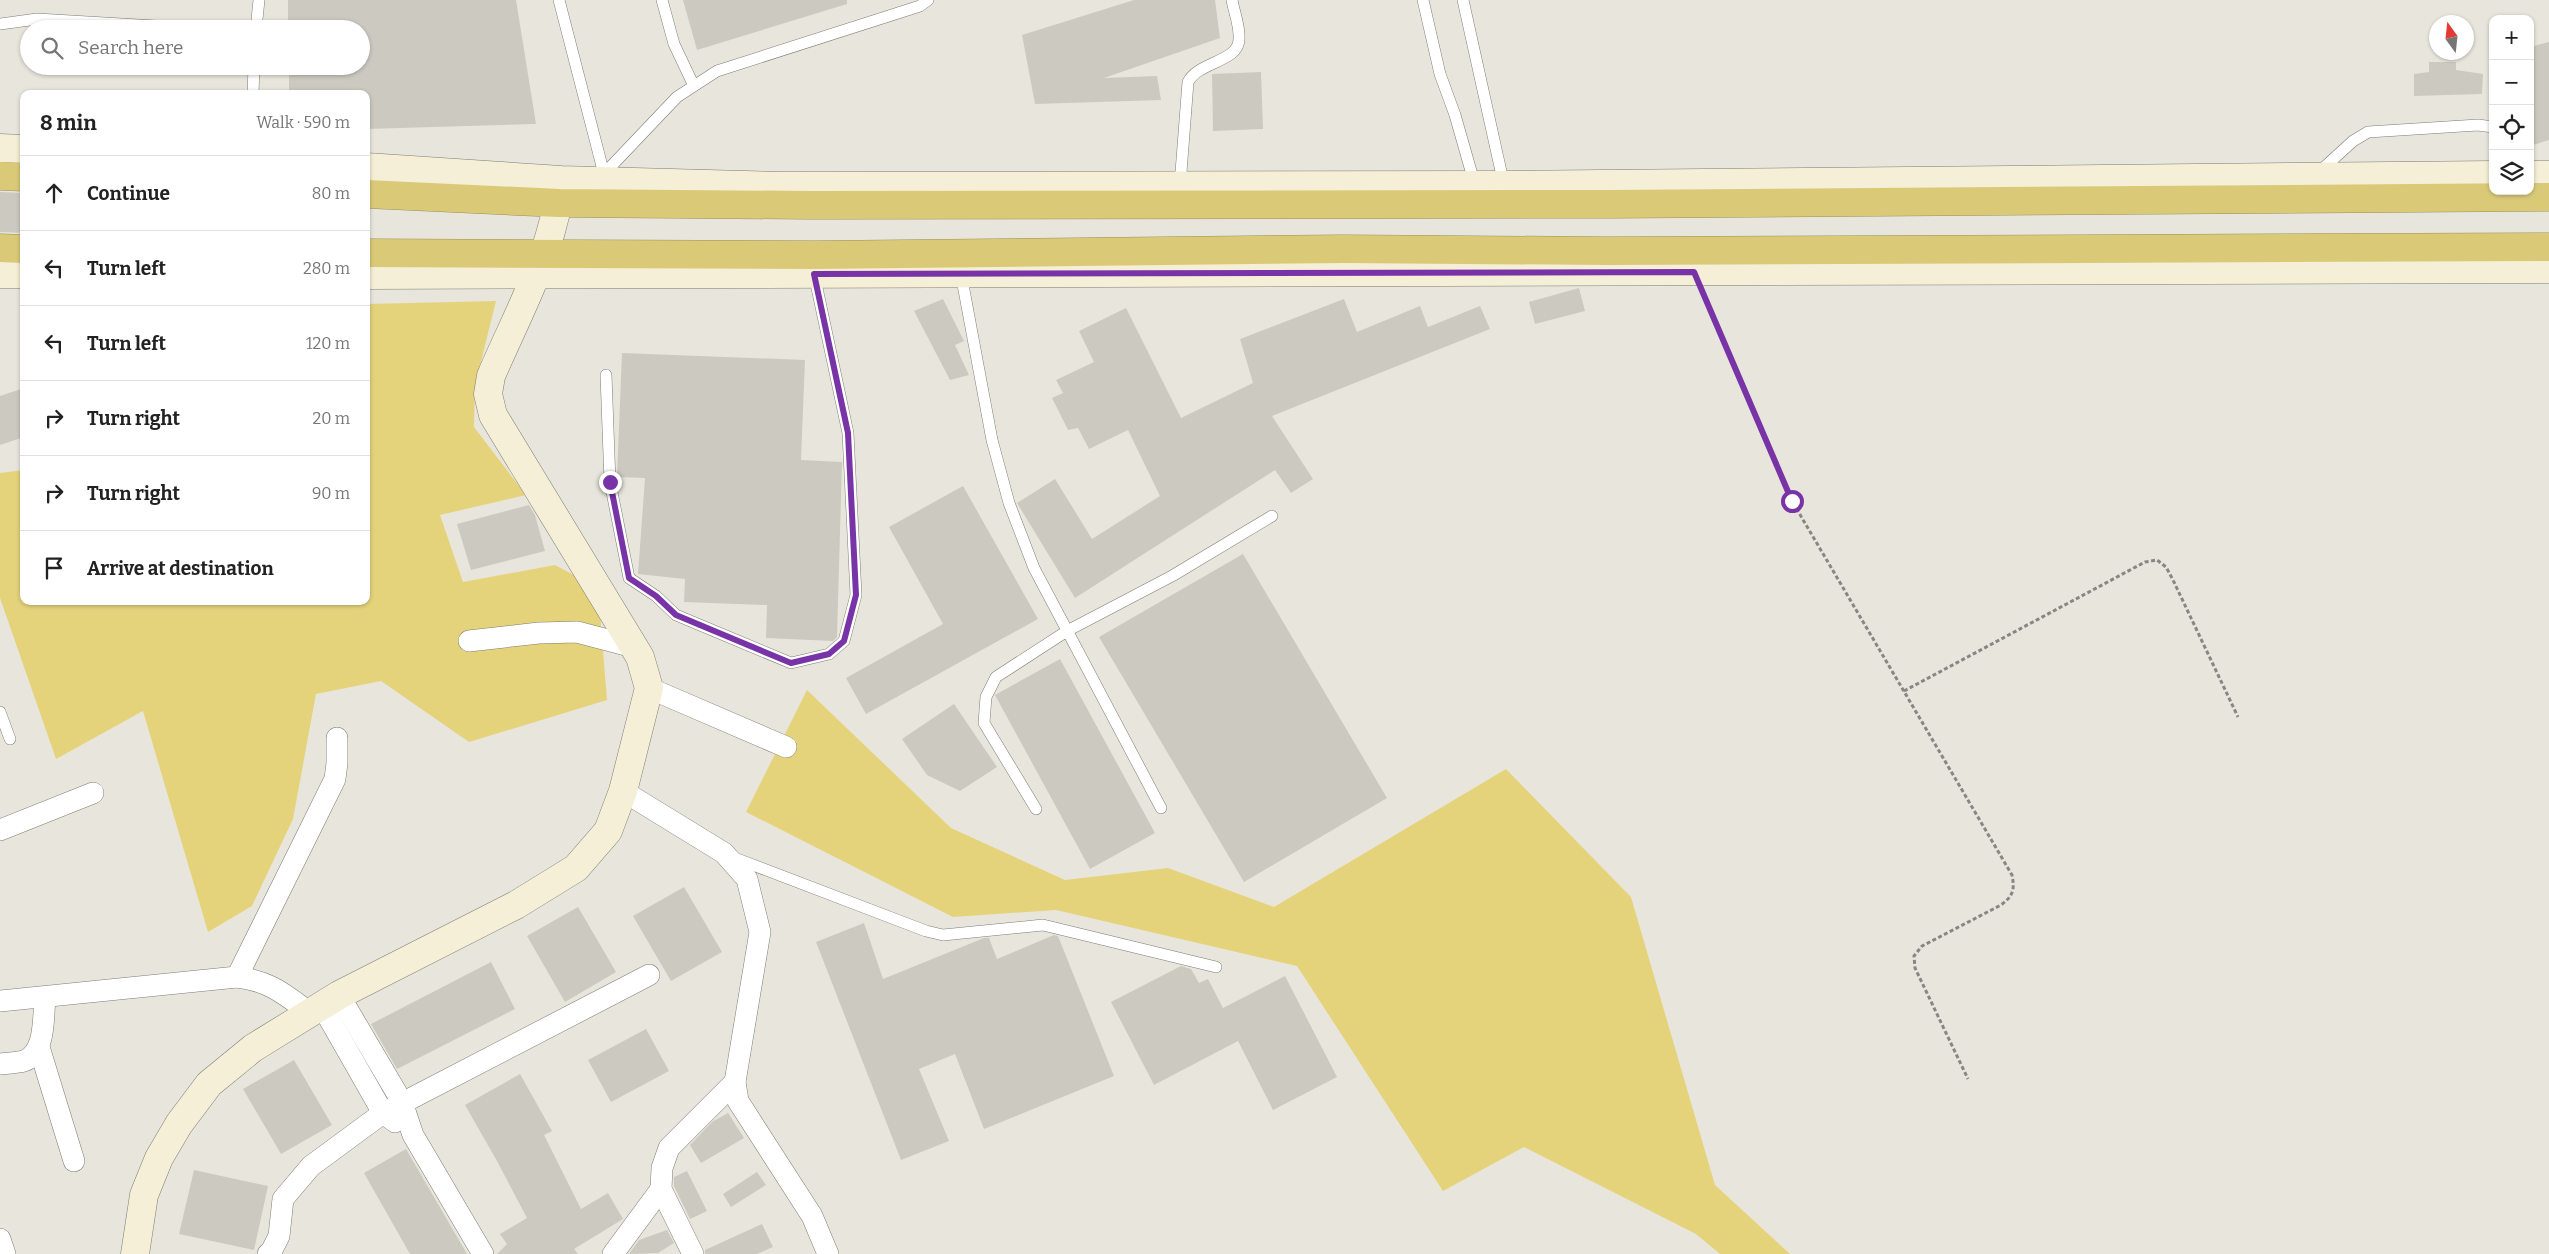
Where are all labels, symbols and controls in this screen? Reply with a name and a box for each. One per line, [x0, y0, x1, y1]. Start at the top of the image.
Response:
north arrow [2429, 15, 2474, 60]
map controls [2489, 15, 2534, 195]
button: + [2489, 15, 2534, 60]
search box [20, 20, 370, 75]
icon: search [38, 34, 66, 62]
text: Search here [78, 36, 183, 59]
button: − [2489, 60, 2534, 105]
button: locate [2489, 105, 2534, 150]
text: 8 min [40, 110, 97, 136]
text: Walk · 590 m [256, 113, 350, 132]
button: layers [2489, 150, 2534, 195]
icon: ahead [40, 179, 68, 207]
text: Continue [87, 182, 170, 205]
text: 80 m [312, 184, 350, 203]
icon: left [40, 254, 68, 282]
text: Turn left [87, 257, 166, 280]
text: 280 m [303, 259, 350, 278]
icon: left [40, 329, 68, 357]
text: Turn left [87, 332, 166, 355]
text: 120 m [306, 334, 350, 353]
icon: right [40, 404, 68, 432]
text: Turn right [87, 407, 180, 430]
text: 20 m [313, 409, 350, 428]
route end [599, 471, 622, 494]
icon: right [40, 479, 68, 507]
text: Turn right [87, 482, 180, 505]
text: 90 m [312, 484, 350, 503]
route start [1781, 490, 1804, 513]
icon: arrive [40, 554, 68, 582]
text: Arrive at destination [87, 557, 274, 580]

